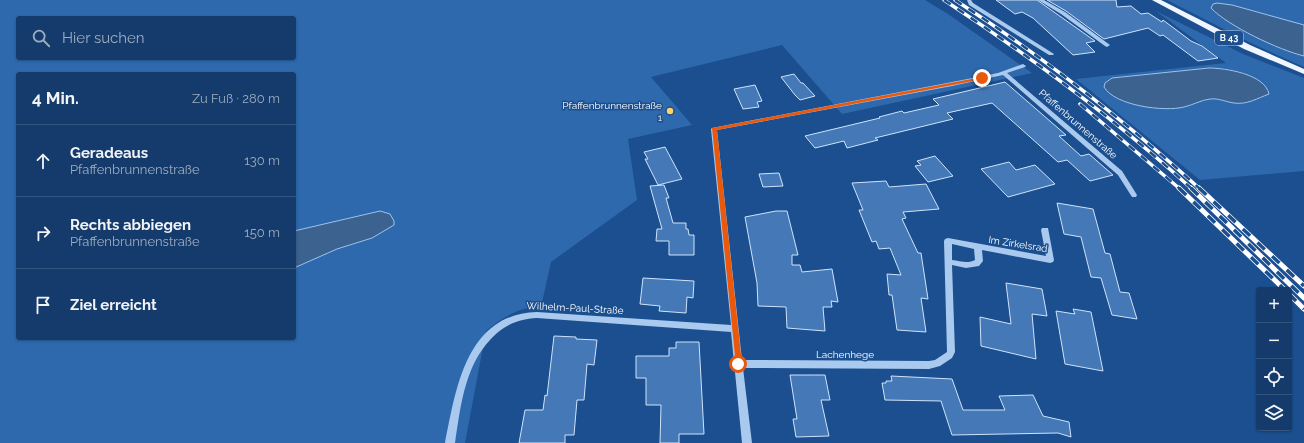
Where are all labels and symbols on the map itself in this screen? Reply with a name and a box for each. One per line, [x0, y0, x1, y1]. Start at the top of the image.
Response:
road number: B 43 [1215, 31, 1243, 45]
route end [973, 69, 991, 87]
street label: Pfaffenbrunnenstraße [1037, 87, 1119, 161]
place label: Pfaffenbrunnenstraße 1 [562, 100, 663, 123]
marker: Pfaffenbrunnenstraße 1 [665, 106, 675, 116]
street label: Im Zirkelsrad [988, 234, 1048, 254]
street label: Wilhelm-Paul-Straße [526, 300, 624, 316]
street label: Lachenhege [816, 349, 874, 360]
route start [729, 355, 747, 373]

